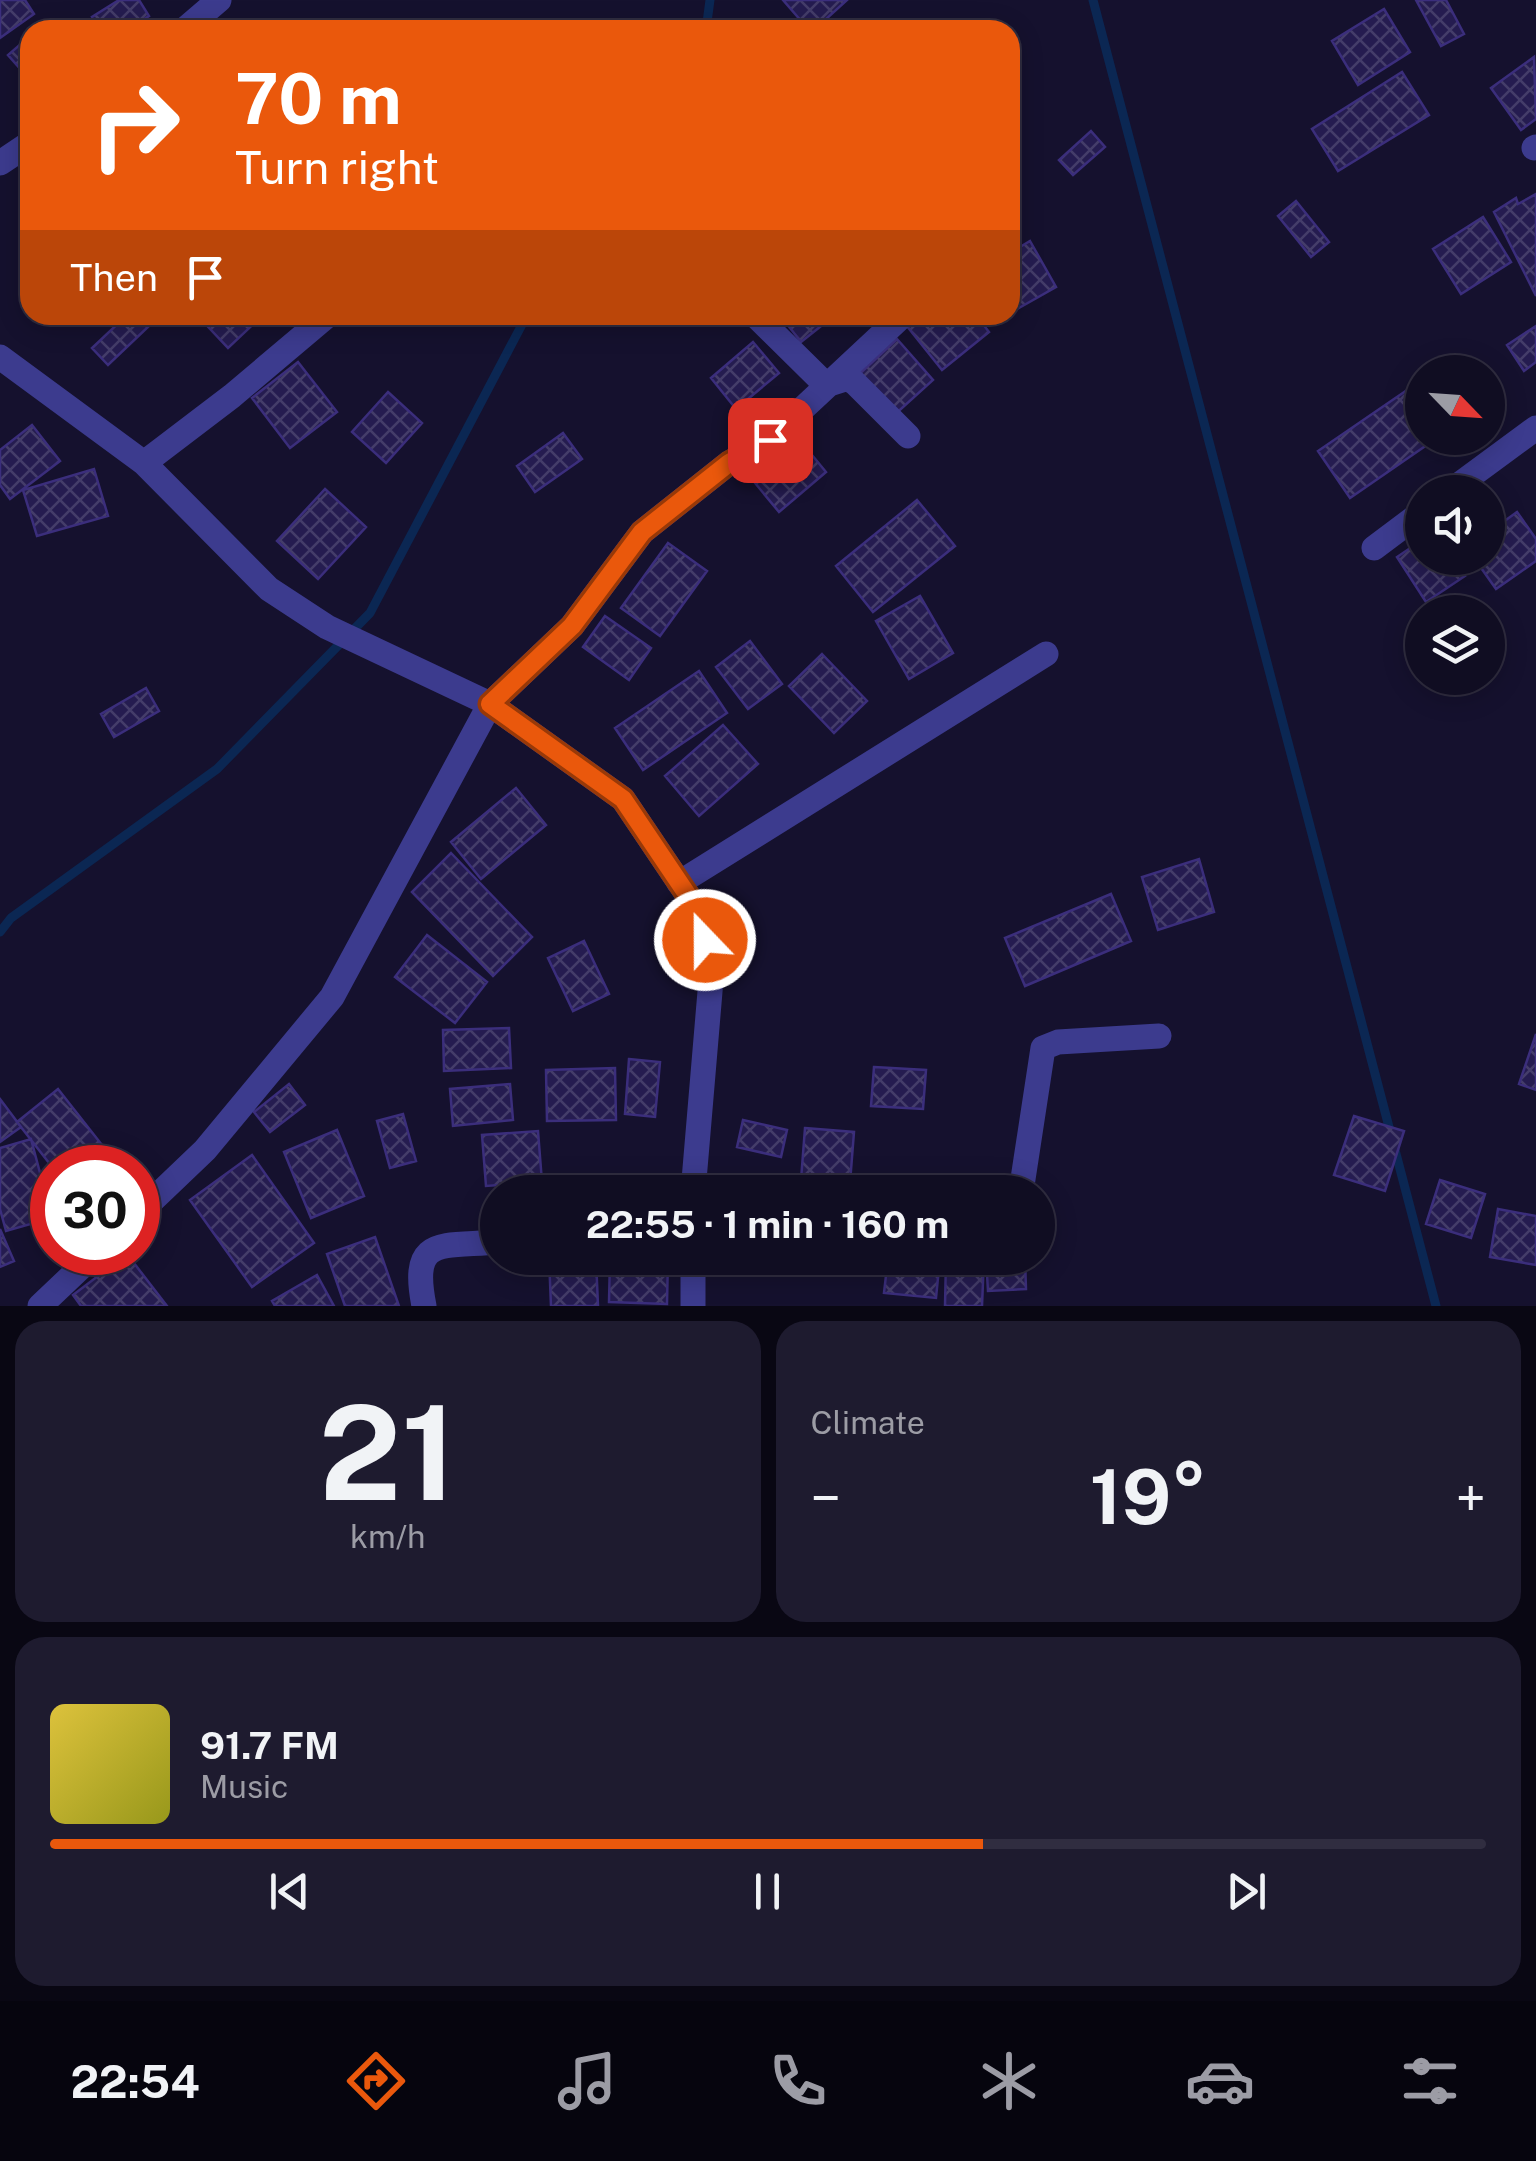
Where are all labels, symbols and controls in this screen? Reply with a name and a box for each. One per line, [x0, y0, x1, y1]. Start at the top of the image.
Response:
text: 70 m [235, 57, 402, 140]
icon: right [70, 60, 200, 190]
text: Turn right [235, 141, 439, 194]
icon: arrive [178, 250, 233, 305]
text: Then [70, 255, 158, 300]
north arrow [1405, 355, 1505, 455]
map controls [1405, 355, 1505, 695]
pin [728, 398, 813, 483]
icon: arrive [743, 413, 798, 468]
button: sound [1405, 475, 1505, 575]
button: layers [1405, 595, 1505, 695]
position arrow [653, 888, 757, 992]
speed limit sign: 30 [30, 1145, 160, 1275]
text: 22:55 · 1 min · 160 m [586, 1202, 949, 1247]
text: 21 [319, 1377, 457, 1529]
text: Climate [811, 1404, 925, 1441]
text: 19° [1090, 1453, 1207, 1541]
text: − [811, 1466, 841, 1530]
text: + [1455, 1466, 1486, 1530]
text: km/h [350, 1518, 425, 1555]
text: 91.7 FM [200, 1723, 339, 1768]
text: Music [200, 1768, 288, 1805]
icon: previous [262, 1864, 317, 1919]
icon: pause [740, 1864, 795, 1919]
icon: next [1219, 1864, 1274, 1919]
icon: directions [341, 2046, 411, 2116]
icon: music [552, 2046, 622, 2116]
icon: phone [763, 2046, 833, 2116]
icon: climate [974, 2046, 1044, 2116]
icon: car [1185, 2046, 1255, 2116]
icon: filters [1395, 2046, 1465, 2116]
text: 22:54 [70, 2055, 200, 2108]

